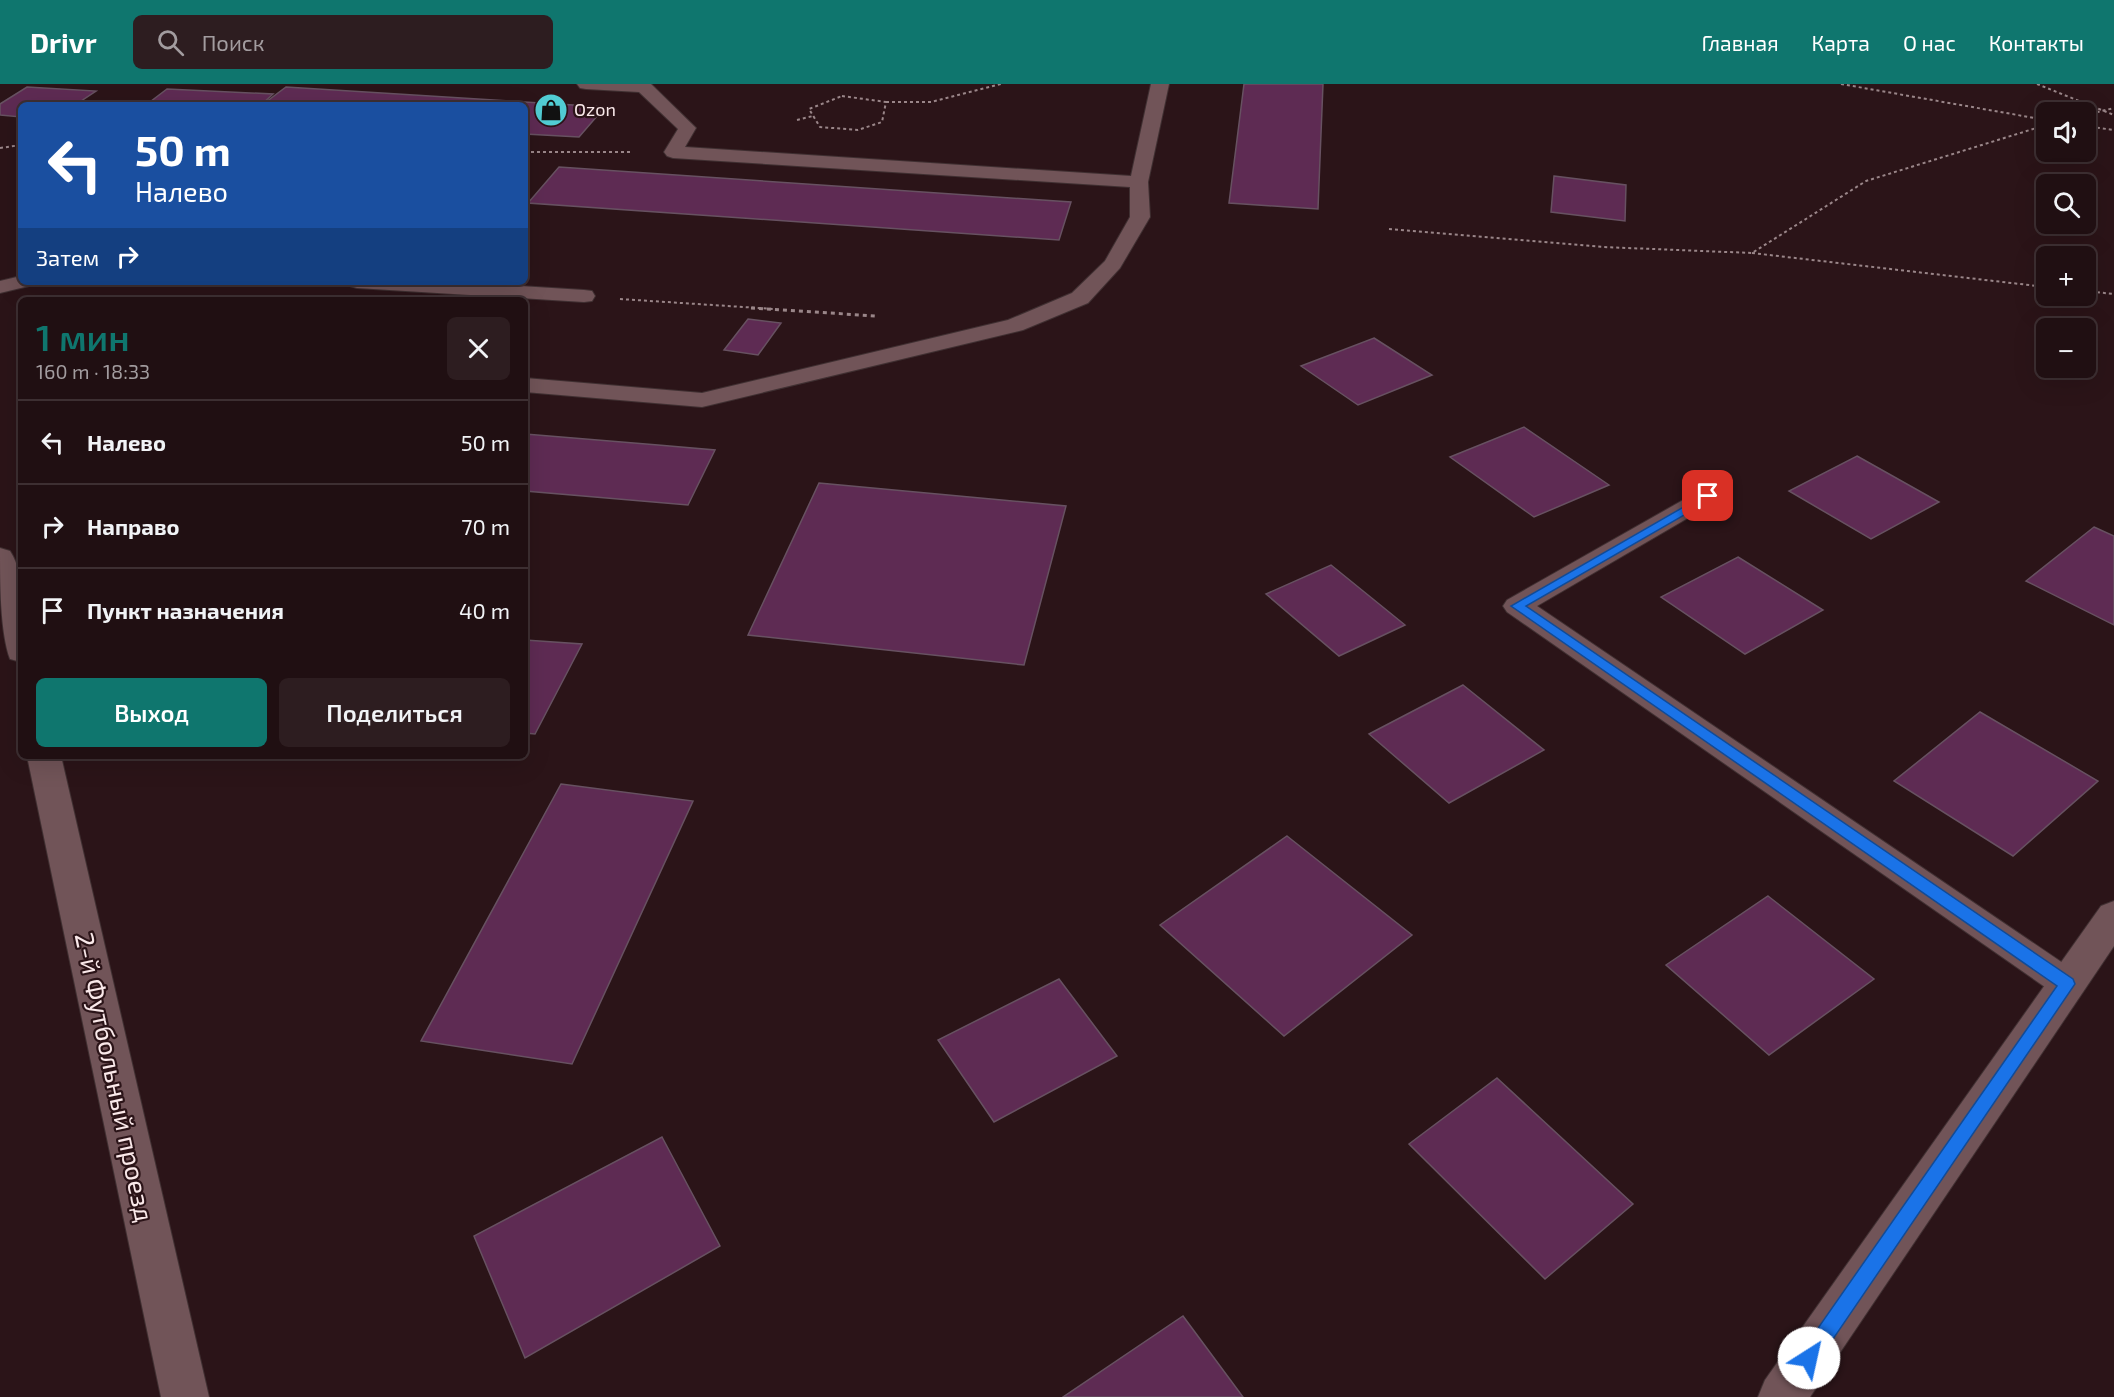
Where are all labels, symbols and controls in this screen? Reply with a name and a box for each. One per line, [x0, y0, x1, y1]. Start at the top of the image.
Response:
search box [133, 15, 553, 69]
text: Drivr [30, 25, 97, 59]
icon: search [154, 26, 187, 59]
text: Поиск [202, 29, 264, 55]
text: Главная [1702, 30, 1779, 55]
text: Карта [1812, 30, 1870, 55]
text: О нас [1903, 30, 1956, 55]
text: Контакты [1989, 30, 2084, 55]
shop icon: Ozon [533, 92, 569, 128]
place label: Ozon [574, 98, 616, 120]
map controls [2036, 102, 2096, 378]
button: sound [2036, 102, 2096, 162]
text: 50 m [135, 124, 231, 174]
icon: left [36, 126, 114, 204]
button: search [2036, 174, 2096, 234]
text: Налево [135, 175, 228, 207]
icon: right [111, 240, 144, 273]
text: Затем [36, 244, 99, 270]
button: + [2036, 246, 2096, 306]
text: 1 мин [36, 315, 130, 358]
button: close [447, 317, 510, 380]
button: − [2036, 318, 2096, 378]
text: 160 m · 18:33 [36, 359, 150, 383]
icon: left [36, 426, 69, 459]
text: Налево [87, 429, 166, 455]
text: 50 m [461, 429, 510, 455]
pin [1682, 470, 1733, 521]
icon: arrive [1691, 479, 1724, 512]
icon: right [36, 510, 69, 543]
text: Направо [87, 513, 180, 539]
text: 70 m [461, 513, 510, 539]
icon: arrive [36, 594, 69, 627]
text: Пункт назначения [87, 597, 284, 623]
text: 40 m [459, 597, 510, 623]
button: Выход [36, 678, 267, 747]
button: Поделиться [279, 678, 510, 747]
street label: 2-й Футбольный проезд [69, 929, 161, 1224]
position arrow [1777, 1326, 1841, 1390]

